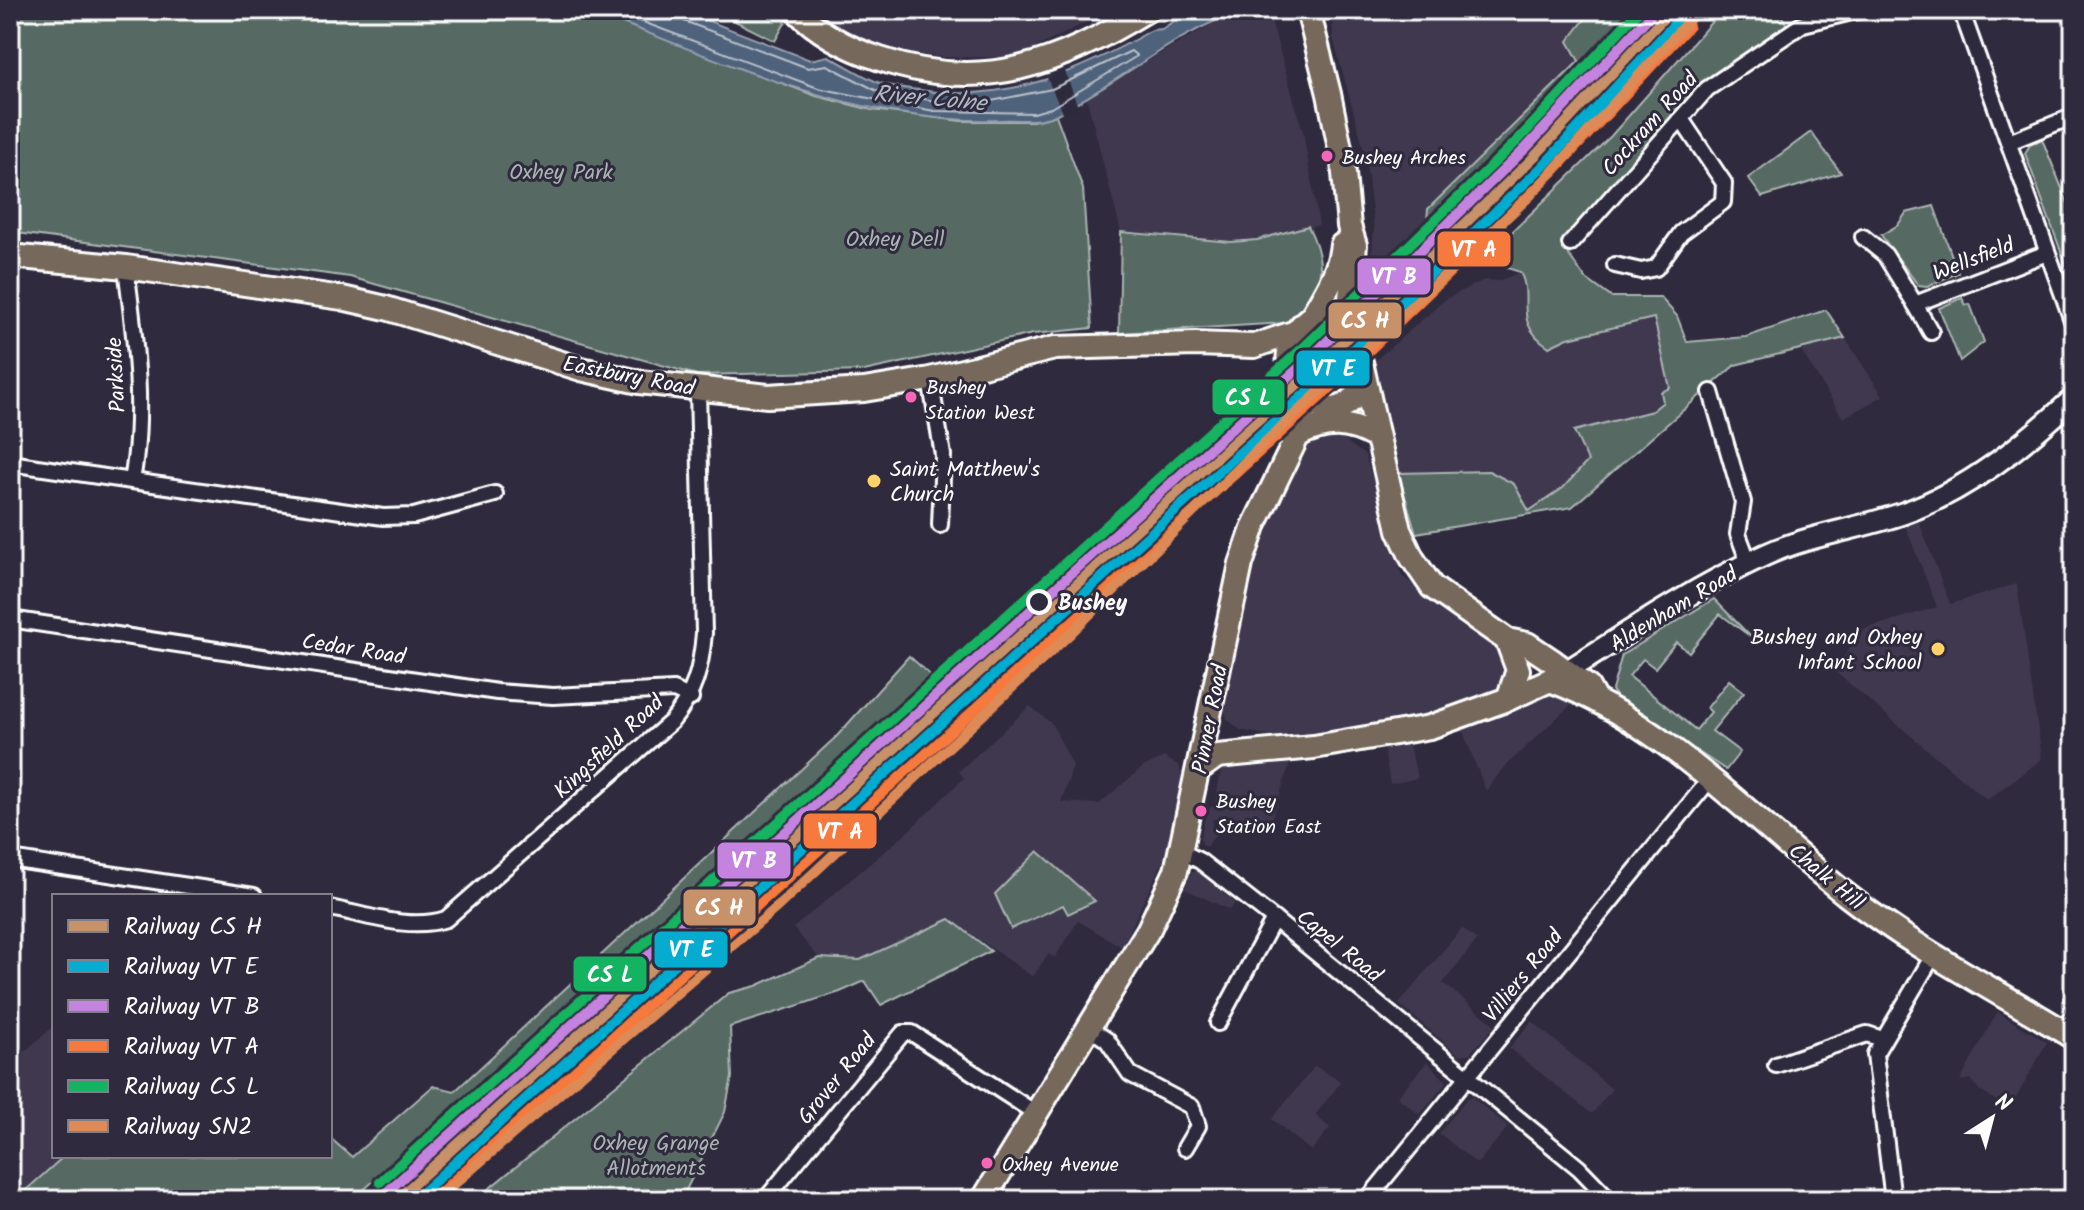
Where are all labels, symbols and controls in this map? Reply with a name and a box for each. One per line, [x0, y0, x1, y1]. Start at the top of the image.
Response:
street label: Cockram Road [1594, 63, 1708, 185]
water label: River Colne [872, 75, 990, 124]
place label: Bushey Arches [1342, 143, 1466, 175]
marker: Bushey Arches [1319, 148, 1335, 164]
park label: Oxhey Park [509, 156, 613, 191]
park label: Oxhey Dell [846, 223, 945, 258]
street label: Wellsfield [1928, 228, 2021, 292]
line badge: VT A [1436, 230, 1512, 268]
text: VT A [1451, 234, 1497, 269]
line badge: VT B [1356, 257, 1432, 296]
text: VT B [1371, 261, 1417, 296]
line badge: CS H [1327, 301, 1403, 340]
text: CS H [1341, 305, 1389, 340]
street label: Parkside [98, 336, 137, 413]
street label: Eastbury Road [560, 348, 699, 408]
line badge: VT E [1295, 349, 1371, 387]
text: VT E [1311, 353, 1356, 388]
place label: Bushey Station West [926, 373, 1035, 430]
line badge: CS L [1211, 378, 1286, 416]
text: CS L [1225, 382, 1271, 417]
marker: Bushey Station West [903, 389, 919, 405]
place label: Saint Matthew's Church [890, 453, 1041, 513]
marker: Saint Matthew's Church [865, 472, 883, 490]
street label: Aldenham Road [1604, 558, 1746, 662]
place label: Bushey [1058, 587, 1128, 622]
marker: Bushey [1027, 590, 1051, 614]
place label: Bushey and Oxhey Infant School [1750, 621, 1923, 681]
street label: Cedar Road [299, 625, 409, 676]
marker: Bushey and Oxhey Infant School [1929, 640, 1947, 658]
street label: Pinner Road [1184, 661, 1239, 777]
street label: Kingsfield Road [546, 686, 674, 809]
place label: Bushey Station East [1216, 787, 1322, 844]
marker: Bushey Station East [1193, 803, 1209, 819]
line badge: VT A [802, 812, 878, 850]
text: VT A [817, 816, 863, 851]
street label: Chalk Hill [1779, 835, 1872, 921]
line badge: VT B [716, 841, 792, 880]
text: VT B [731, 845, 777, 880]
line badge: CS H [682, 888, 757, 927]
text: CS H [695, 892, 743, 927]
legend [52, 894, 332, 1158]
street label: Capel Road [1288, 901, 1390, 993]
text: Railway CS H [124, 908, 262, 947]
street label: Villiers Road [1475, 921, 1574, 1031]
line badge: VT E [653, 930, 729, 969]
text: VT E [669, 934, 714, 969]
text: Railway VT E [124, 948, 259, 987]
line badge: CS L [572, 955, 648, 993]
text: CS L [587, 959, 633, 994]
text: Railway VT B [124, 988, 260, 1027]
street label: Grover Road [790, 1025, 887, 1133]
text: Railway VT A [124, 1028, 259, 1067]
text: Railway CS L [124, 1068, 259, 1107]
north arrow [1952, 1078, 2032, 1158]
text: N [1986, 1086, 2018, 1122]
text: Railway SN2 [124, 1108, 252, 1147]
park label: Oxhey Grange Allotments [593, 1127, 720, 1187]
place label: Oxhey Avenue [1002, 1150, 1119, 1182]
marker: Oxhey Avenue [979, 1155, 995, 1171]

